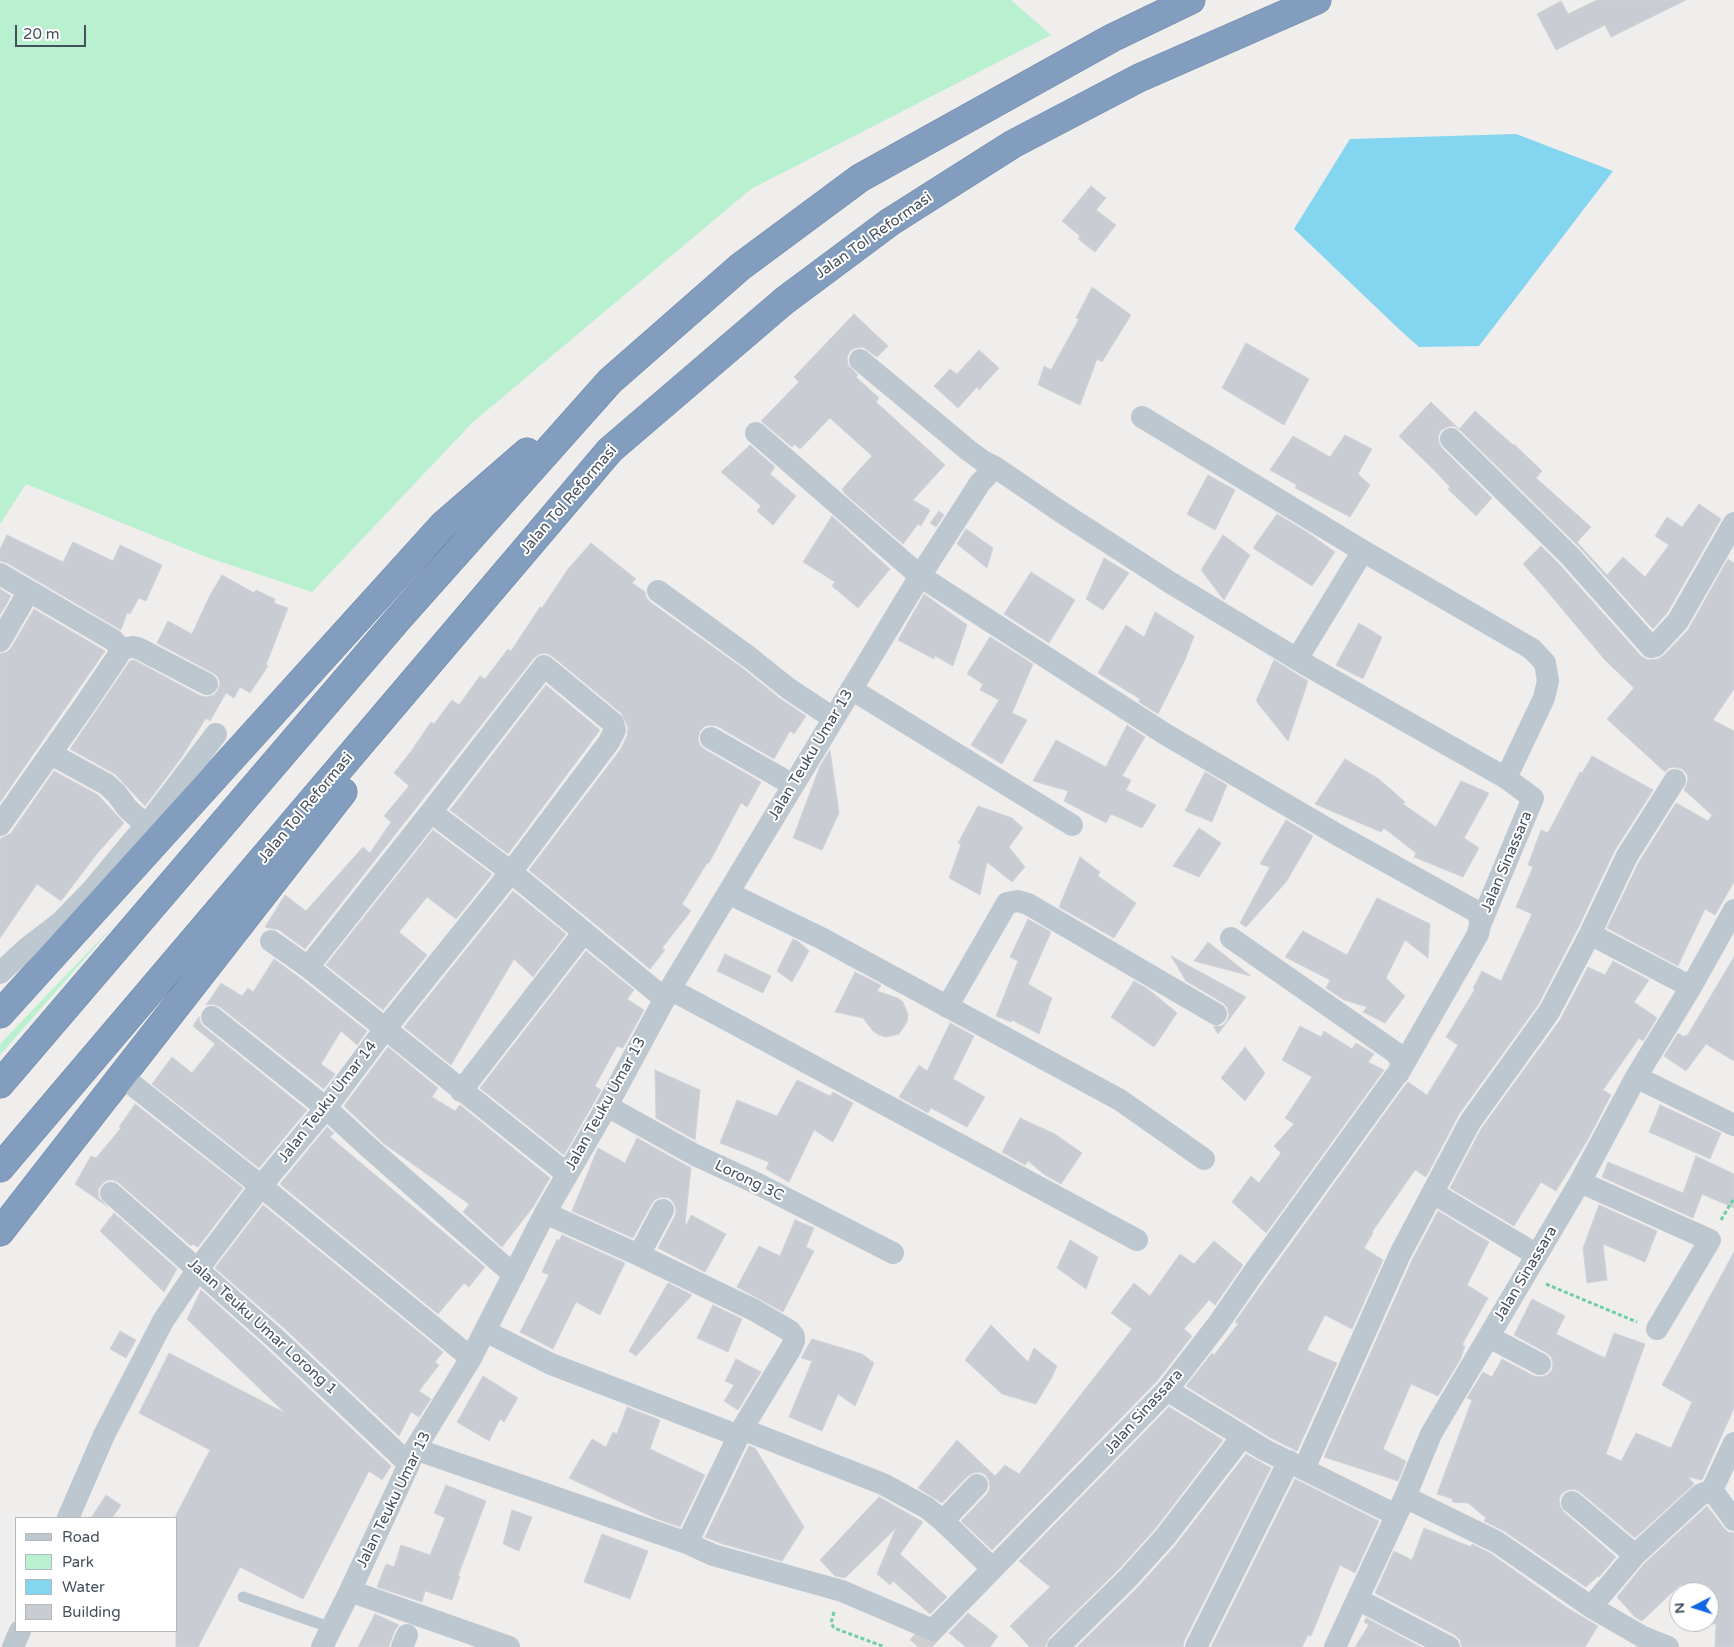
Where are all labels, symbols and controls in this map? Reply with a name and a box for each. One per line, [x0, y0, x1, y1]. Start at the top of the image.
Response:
scale bar [18, 15, 89, 47]
text: 20 m [23, 25, 60, 43]
street label: Jalan Tol Reformasi [812, 189, 936, 283]
street label: Jalan Tol Reformasi [517, 442, 621, 558]
street label: Jalan Teuku Umar 13 [765, 686, 857, 824]
street label: Jalan Tol Reformasi [255, 749, 357, 867]
street label: Jalan Sinassara [1478, 809, 1536, 915]
street label: Jalan Teuku Umar 13 [562, 1034, 650, 1174]
street label: Jalan Teuku Umar 14 [275, 1038, 381, 1166]
street label: Lorong 3C [711, 1157, 787, 1205]
street label: Jalan Sinassara [1490, 1223, 1562, 1325]
street label: Jalan Teuku Umar Lorong 1 [184, 1255, 340, 1399]
street label: Jalan Sinassara [1101, 1366, 1187, 1458]
street label: Jalan Teuku Umar 13 [353, 1429, 435, 1571]
legend [15, 1517, 178, 1632]
text: Road [62, 1528, 100, 1546]
text: Park [62, 1553, 94, 1571]
text: Water [62, 1578, 105, 1596]
north arrow [1669, 1582, 1719, 1632]
text: N [1671, 1602, 1689, 1615]
text: Building [62, 1603, 121, 1621]

